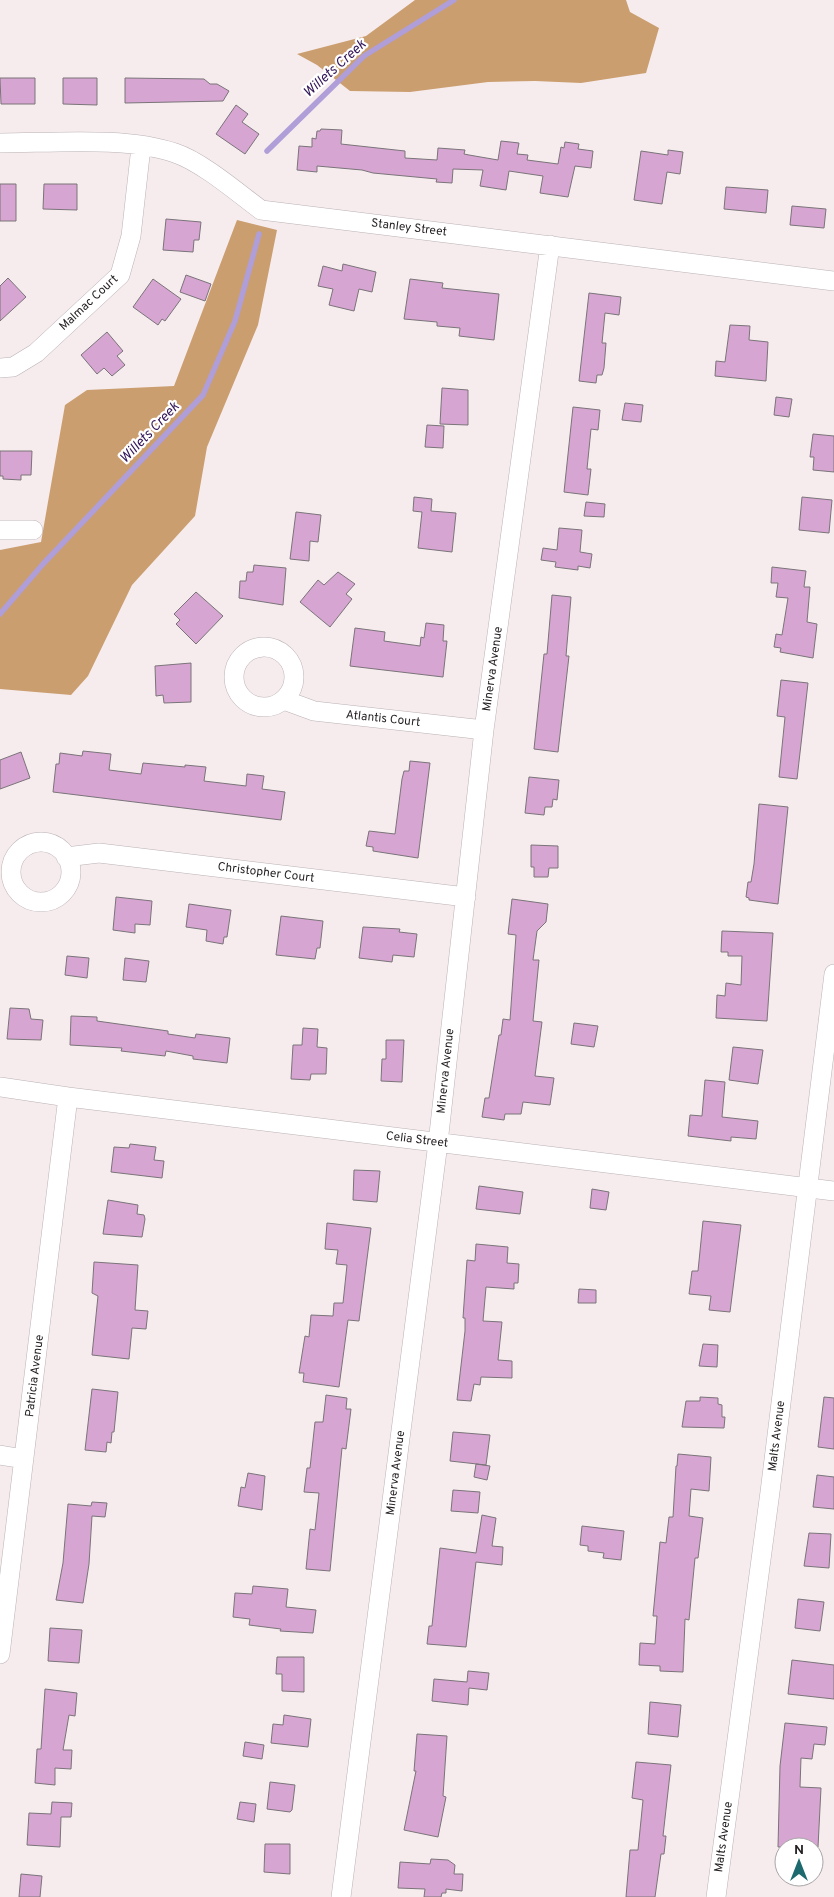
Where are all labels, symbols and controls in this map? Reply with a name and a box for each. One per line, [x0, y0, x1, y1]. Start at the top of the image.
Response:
water label: Willets Creek [300, 36, 371, 102]
street label: Stanley Street [370, 215, 448, 241]
street label: Malmac Court [56, 272, 122, 334]
water label: Willets Creek [117, 398, 184, 467]
street label: Minerva Avenue [479, 625, 507, 713]
street label: Atlantis Court [345, 707, 421, 731]
street label: Christopher Court [217, 859, 315, 887]
street label: Minerva Avenue [434, 1028, 458, 1114]
street label: Celia Street [385, 1128, 449, 1152]
street label: Patricia Avenue [22, 1334, 48, 1418]
street label: Malts Avenue [765, 1400, 789, 1472]
street label: Minerva Avenue [383, 1430, 409, 1516]
street label: Malts Avenue [711, 1801, 737, 1873]
north arrow [774, 1837, 824, 1887]
text: N [794, 1842, 804, 1859]

